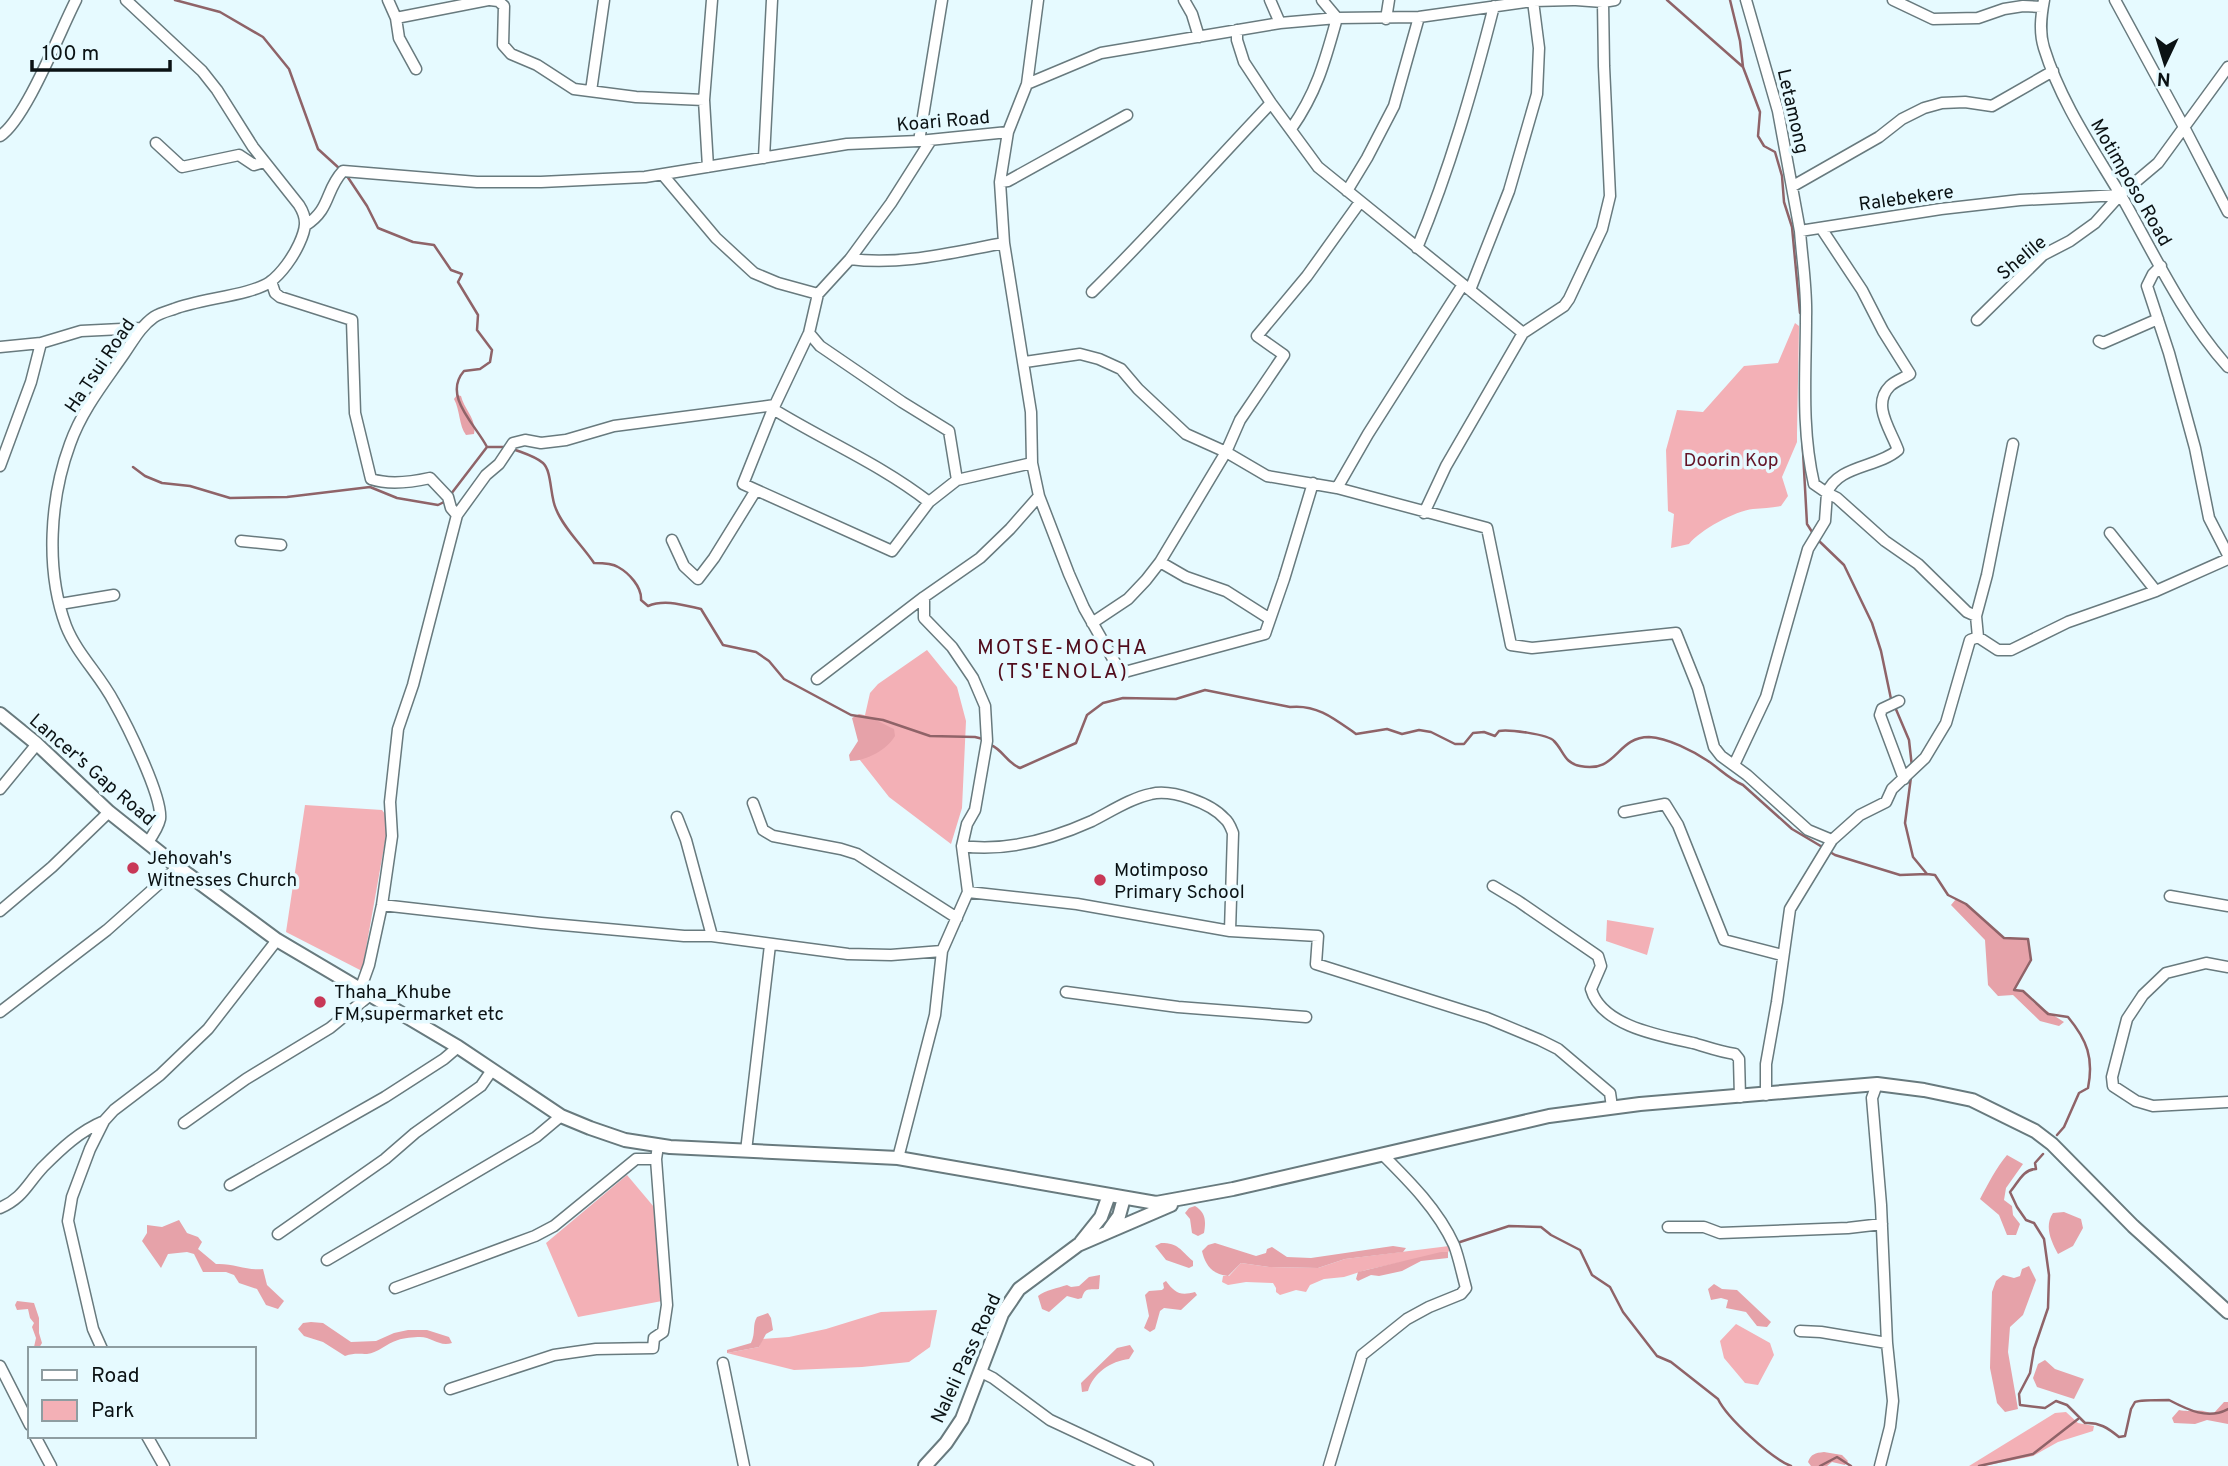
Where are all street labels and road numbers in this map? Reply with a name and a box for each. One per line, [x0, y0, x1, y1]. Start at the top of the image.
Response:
street label: Letamong [1771, 67, 1813, 156]
street label: Koari Road [895, 106, 991, 138]
street label: Motimposo Road [2084, 115, 2176, 251]
street label: Ralebekere [1857, 180, 1955, 218]
street label: Shelile [1993, 231, 2052, 286]
street label: Ha Tsui Road [60, 314, 141, 418]
street label: Lancer's Gap Road [24, 709, 160, 832]
street label: Naleli Pass Road [926, 1290, 1007, 1427]

